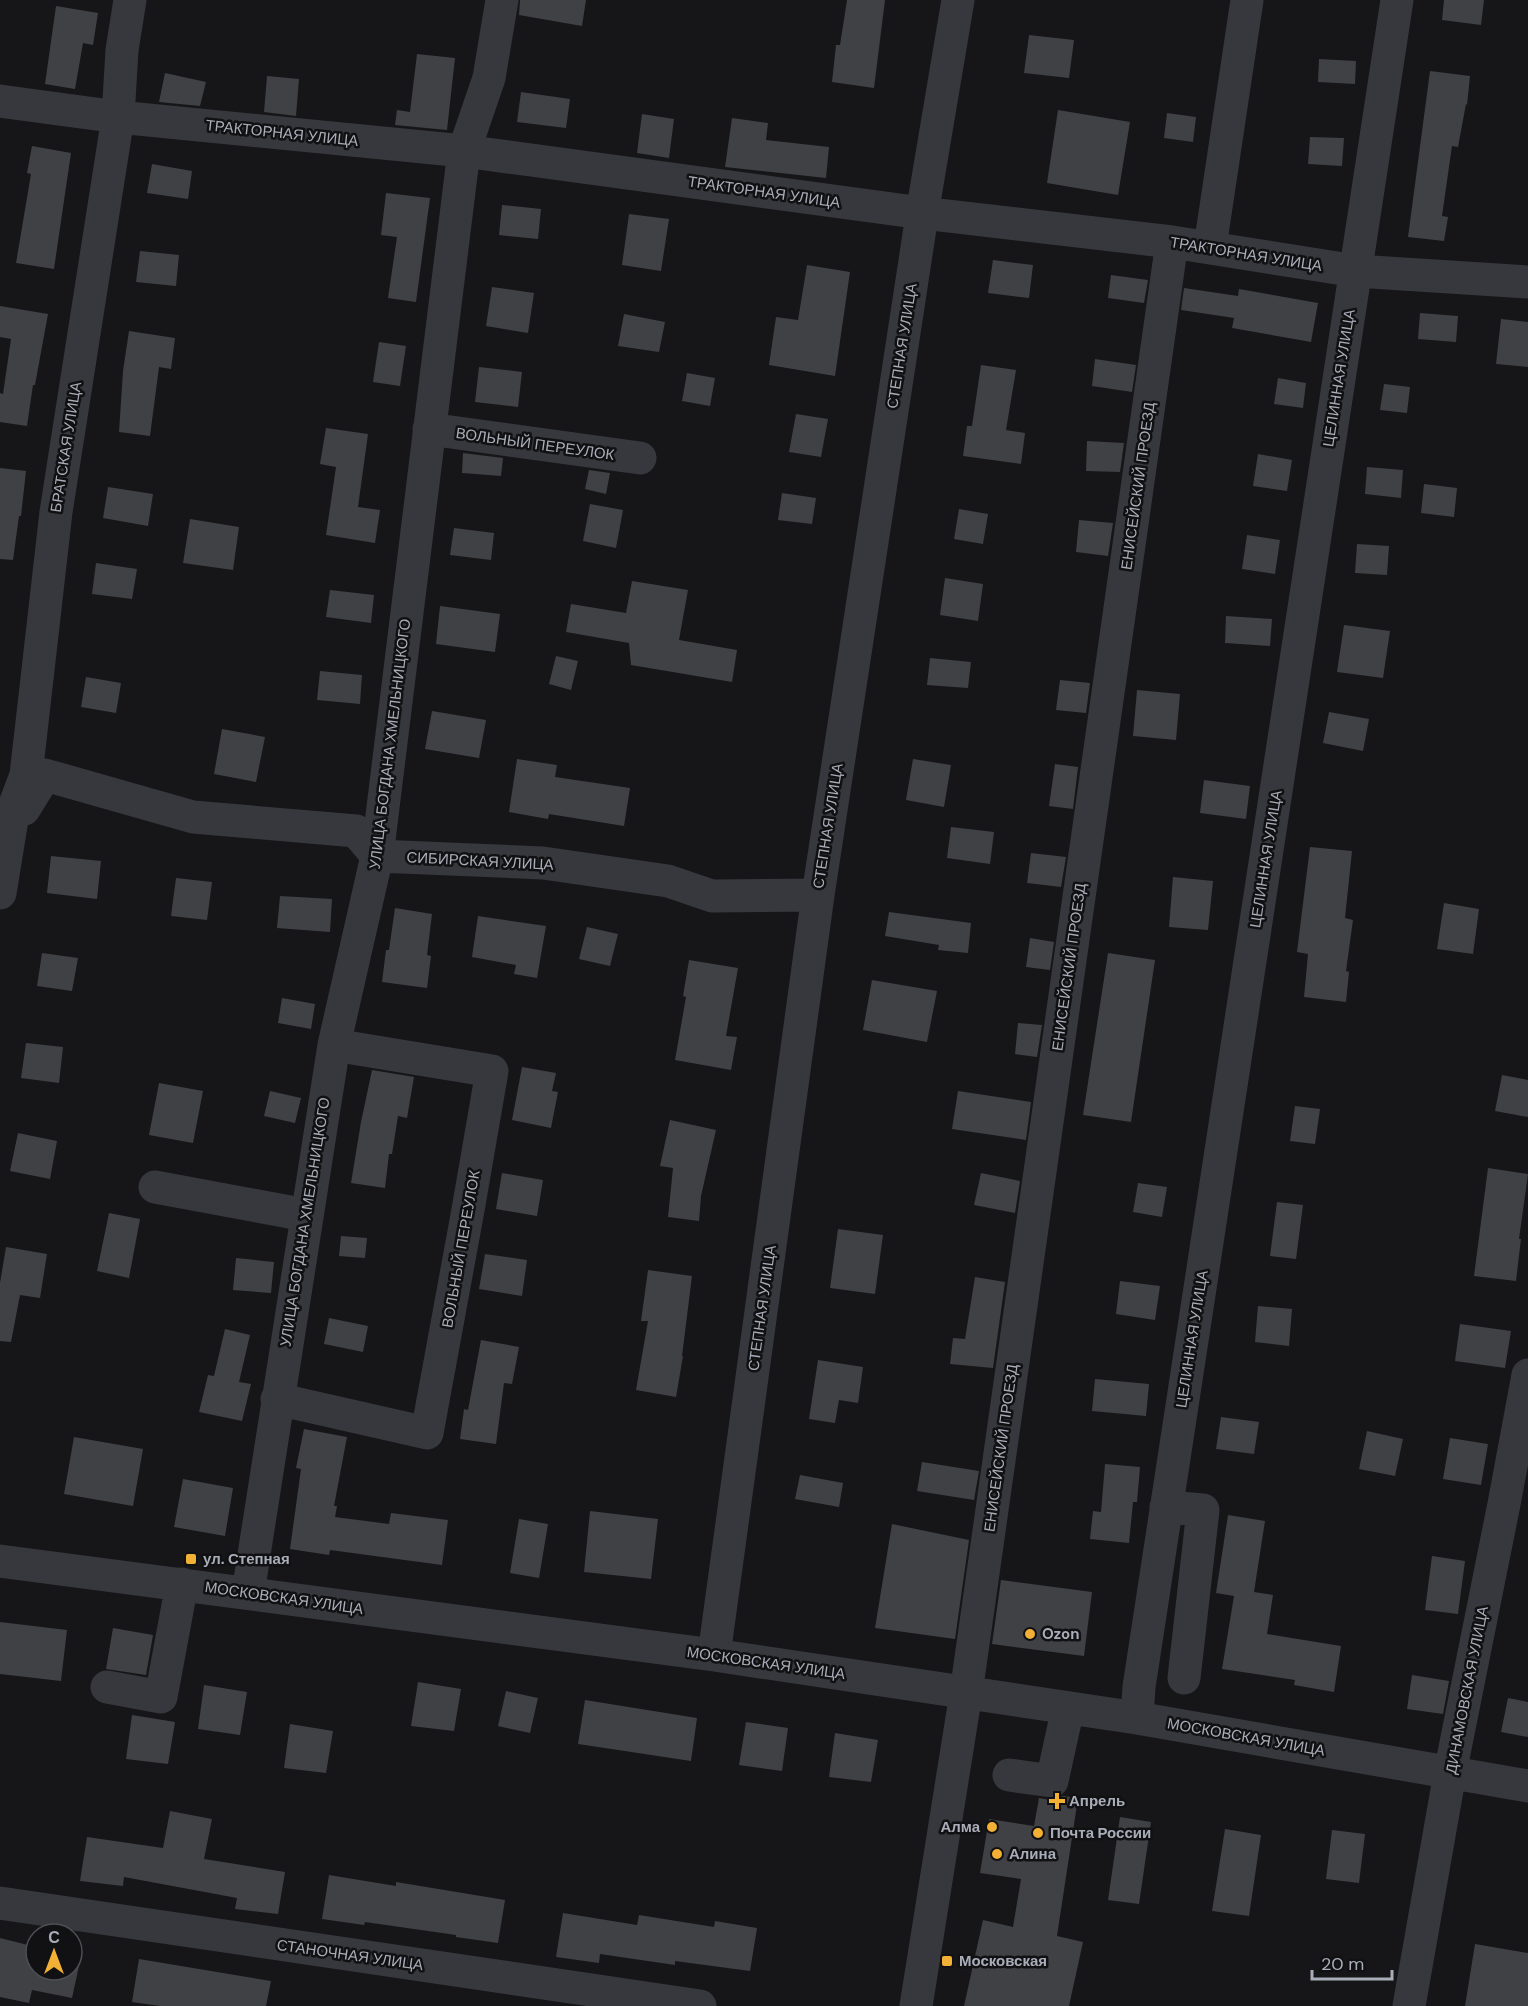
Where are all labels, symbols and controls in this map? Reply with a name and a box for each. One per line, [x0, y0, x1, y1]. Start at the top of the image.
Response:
street label: ТРАКТОРНАЯ УЛИЦА [205, 115, 359, 151]
street label: ТРАКТОРНАЯ УЛИЦА [687, 171, 841, 213]
street label: ТРАКТОРНАЯ УЛИЦА [1169, 232, 1323, 276]
street label: СТЕПНАЯ УЛИЦА [882, 282, 922, 410]
street label: ЦЕЛИННАЯ УЛИЦА [1318, 308, 1360, 448]
street label: БРАТСКАЯ УЛИЦА [46, 380, 86, 514]
street label: ЕНИСЕЙСКИЙ ПРОЕЗД [1116, 401, 1160, 571]
street label: ВОЛЬНЫЙ ПЕРЕУЛОК [455, 423, 616, 465]
street label: УЛИЦА БОГДАНА ХМЕЛЬНИЦКОГО [365, 618, 415, 870]
street label: СТЕПНАЯ УЛИЦА [808, 762, 848, 890]
street label: ЦЕЛИННАЯ УЛИЦА [1245, 789, 1287, 929]
street label: СИБИРСКАЯ УЛИЦА [406, 847, 554, 875]
street label: ЕНИСЕЙСКИЙ ПРОЕЗД [1047, 882, 1091, 1052]
street label: УЛИЦА БОГДАНА ХМЕЛЬНИЦКОГО [275, 1096, 335, 1348]
street label: ВОЛЬНЫЙ ПЕРЕУЛОК [437, 1168, 485, 1329]
street label: СТЕПНАЯ УЛИЦА [743, 1244, 781, 1372]
street label: ЦЕЛИННАЯ УЛИЦА [1171, 1269, 1213, 1409]
street label: ЕНИСЕЙСКИЙ ПРОЕЗД [979, 1363, 1023, 1533]
place label: ул. Степная [203, 1549, 290, 1569]
marker: ул. Степная [184, 1552, 198, 1566]
street label: МОСКОВСКАЯ УЛИЦА [203, 1577, 365, 1619]
street label: ДИНАМОВСКАЯ УЛИЦА [1441, 1604, 1493, 1776]
place label: Ozon [1042, 1624, 1080, 1644]
marker: Ozon [1023, 1627, 1037, 1641]
street label: МОСКОВСКАЯ УЛИЦА [685, 1642, 847, 1684]
street label: МОСКОВСКАЯ УЛИЦА [1166, 1713, 1326, 1761]
place label: Апрель [1069, 1791, 1125, 1811]
marker: Апрель [1050, 1794, 1064, 1808]
place label: Алма [940, 1817, 981, 1837]
marker: Алма [985, 1820, 999, 1834]
place label: Почта России [1050, 1823, 1151, 1843]
marker: Почта России [1031, 1826, 1045, 1840]
place label: Алина [1009, 1844, 1057, 1864]
marker: Алина [990, 1847, 1004, 1861]
north arrow [24, 1922, 84, 1982]
text: С [48, 1927, 60, 1948]
street label: СТАНОЧНАЯ УЛИЦА [276, 1935, 424, 1975]
scale bar [1312, 1943, 1392, 1981]
place label: Московская [959, 1951, 1047, 1971]
text: 20 m [1321, 1952, 1364, 1976]
marker: Московская [940, 1954, 954, 1968]

